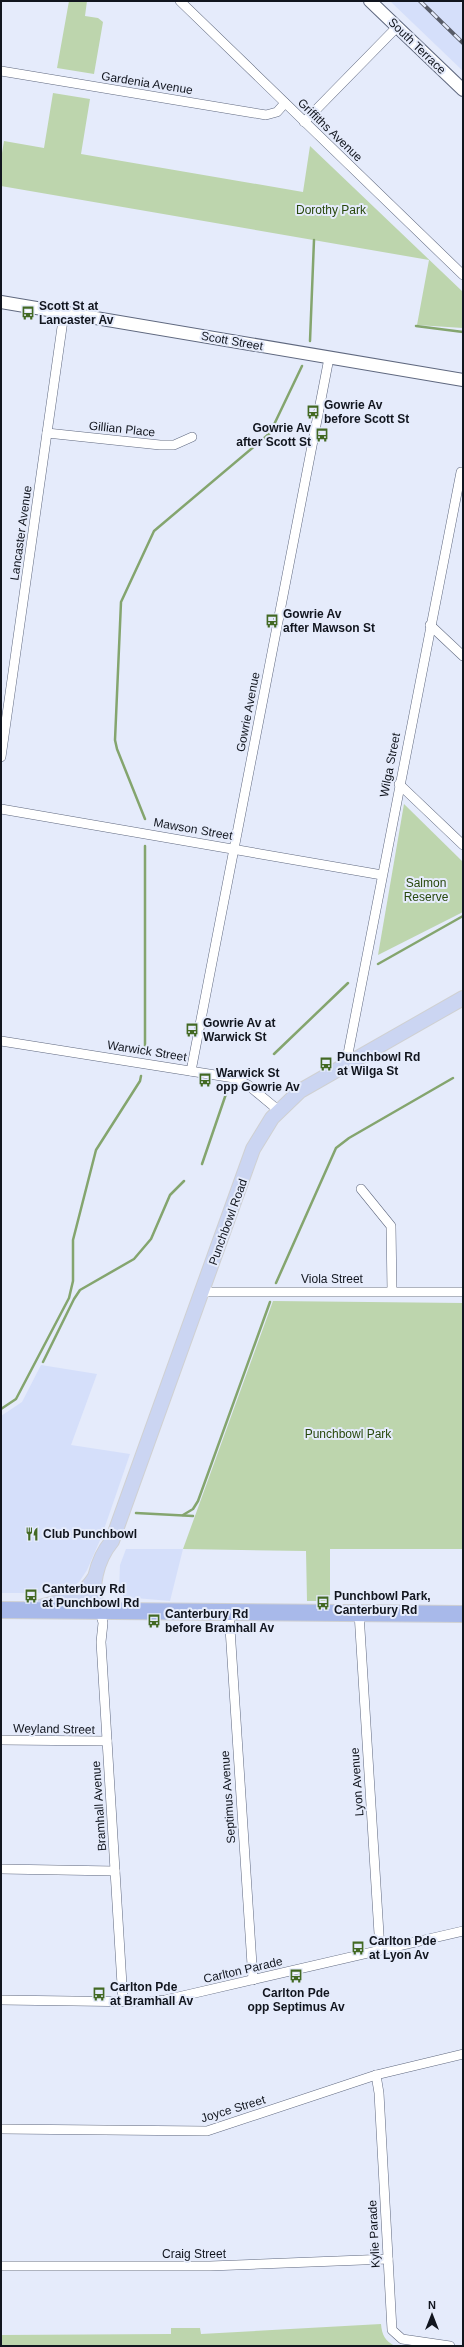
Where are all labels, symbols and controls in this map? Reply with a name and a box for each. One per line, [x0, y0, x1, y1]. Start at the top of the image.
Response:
street label: South Terrace [385, 15, 449, 77]
street label: Gardenia Avenue [100, 69, 194, 97]
street label: Griffiths Avenue [295, 96, 365, 165]
park label: Dorothy Park [296, 203, 367, 217]
place label: Scott St at Lancaster Av [39, 299, 114, 327]
bus stop icon: Scott St at Lancaster Av [20, 305, 36, 321]
street label: Scott Street [200, 329, 265, 353]
place label: Gowrie Av before Scott St [324, 398, 409, 426]
bus stop icon: Gowrie Av before Scott St [305, 404, 321, 420]
street label: Gillian Place [88, 419, 156, 439]
place label: Gowrie Av after Scott St [236, 421, 311, 449]
bus stop icon: Gowrie Av after Scott St [314, 427, 330, 443]
street label: Lancaster Avenue [7, 484, 35, 581]
place label: Gowrie Av after Mawson St [283, 607, 375, 635]
bus stop icon: Gowrie Av after Mawson St [264, 613, 280, 629]
street label: Gowrie Avenue [233, 671, 263, 753]
street label: Wilga Street [377, 731, 403, 798]
street label: Mawson Street [152, 815, 234, 843]
park label: Salmon Reserve [404, 876, 449, 904]
place label: Gowrie Av at Warwick St [203, 1016, 275, 1044]
bus stop icon: Gowrie Av at Warwick St [184, 1022, 200, 1038]
street label: Warwick Street [106, 1038, 188, 1064]
place label: Punchbowl Rd at Wilga St [337, 1050, 420, 1078]
bus stop icon: Punchbowl Rd at Wilga St [318, 1056, 334, 1072]
place label: Warwick St opp Gowrie Av [216, 1066, 300, 1094]
bus stop icon: Warwick St opp Gowrie Av [197, 1072, 213, 1088]
street label: Punchbowl Road [206, 1177, 250, 1267]
street label: Viola Street [301, 1272, 364, 1286]
park label: Punchbowl Park [305, 1427, 392, 1441]
restaurant icon: Club Punchbowl [24, 1526, 40, 1542]
place label: Club Punchbowl [43, 1527, 137, 1541]
place label: Canterbury Rd at Punchbowl Rd [42, 1582, 139, 1610]
bus stop icon: Canterbury Rd at Punchbowl Rd [23, 1588, 39, 1604]
place label: Punchbowl Park, Canterbury Rd [334, 1589, 431, 1617]
bus stop icon: Punchbowl Park, Canterbury Rd [315, 1595, 331, 1611]
place label: Canterbury Rd before Bramhall Av [165, 1607, 274, 1635]
bus stop icon: Canterbury Rd before Bramhall Av [146, 1613, 162, 1629]
street label: Weyland Street [13, 1721, 96, 1737]
street label: Lyon Avenue [348, 1747, 366, 1817]
street label: Septimus Avenue [218, 1750, 238, 1844]
street label: Bramhall Avenue [89, 1760, 109, 1852]
place label: Carlton Pde at Lyon Av [369, 1934, 437, 1962]
bus stop icon: Carlton Pde at Lyon Av [350, 1940, 366, 1956]
street label: Carlton Parade [202, 1954, 284, 1986]
bus stop icon: Carlton Pde opp Septimus Av [288, 1968, 304, 1984]
place label: Carlton Pde at Bramhall Av [110, 1980, 193, 2008]
bus stop icon: Carlton Pde at Bramhall Av [91, 1986, 107, 2002]
place label: Carlton Pde opp Septimus Av [247, 1986, 345, 2014]
street label: Joyce Street [199, 2092, 268, 2125]
street label: Kylie Parade [365, 2199, 383, 2268]
street label: Craig Street [162, 2247, 227, 2261]
north arrow [412, 2295, 452, 2335]
text: N [428, 2299, 436, 2311]

